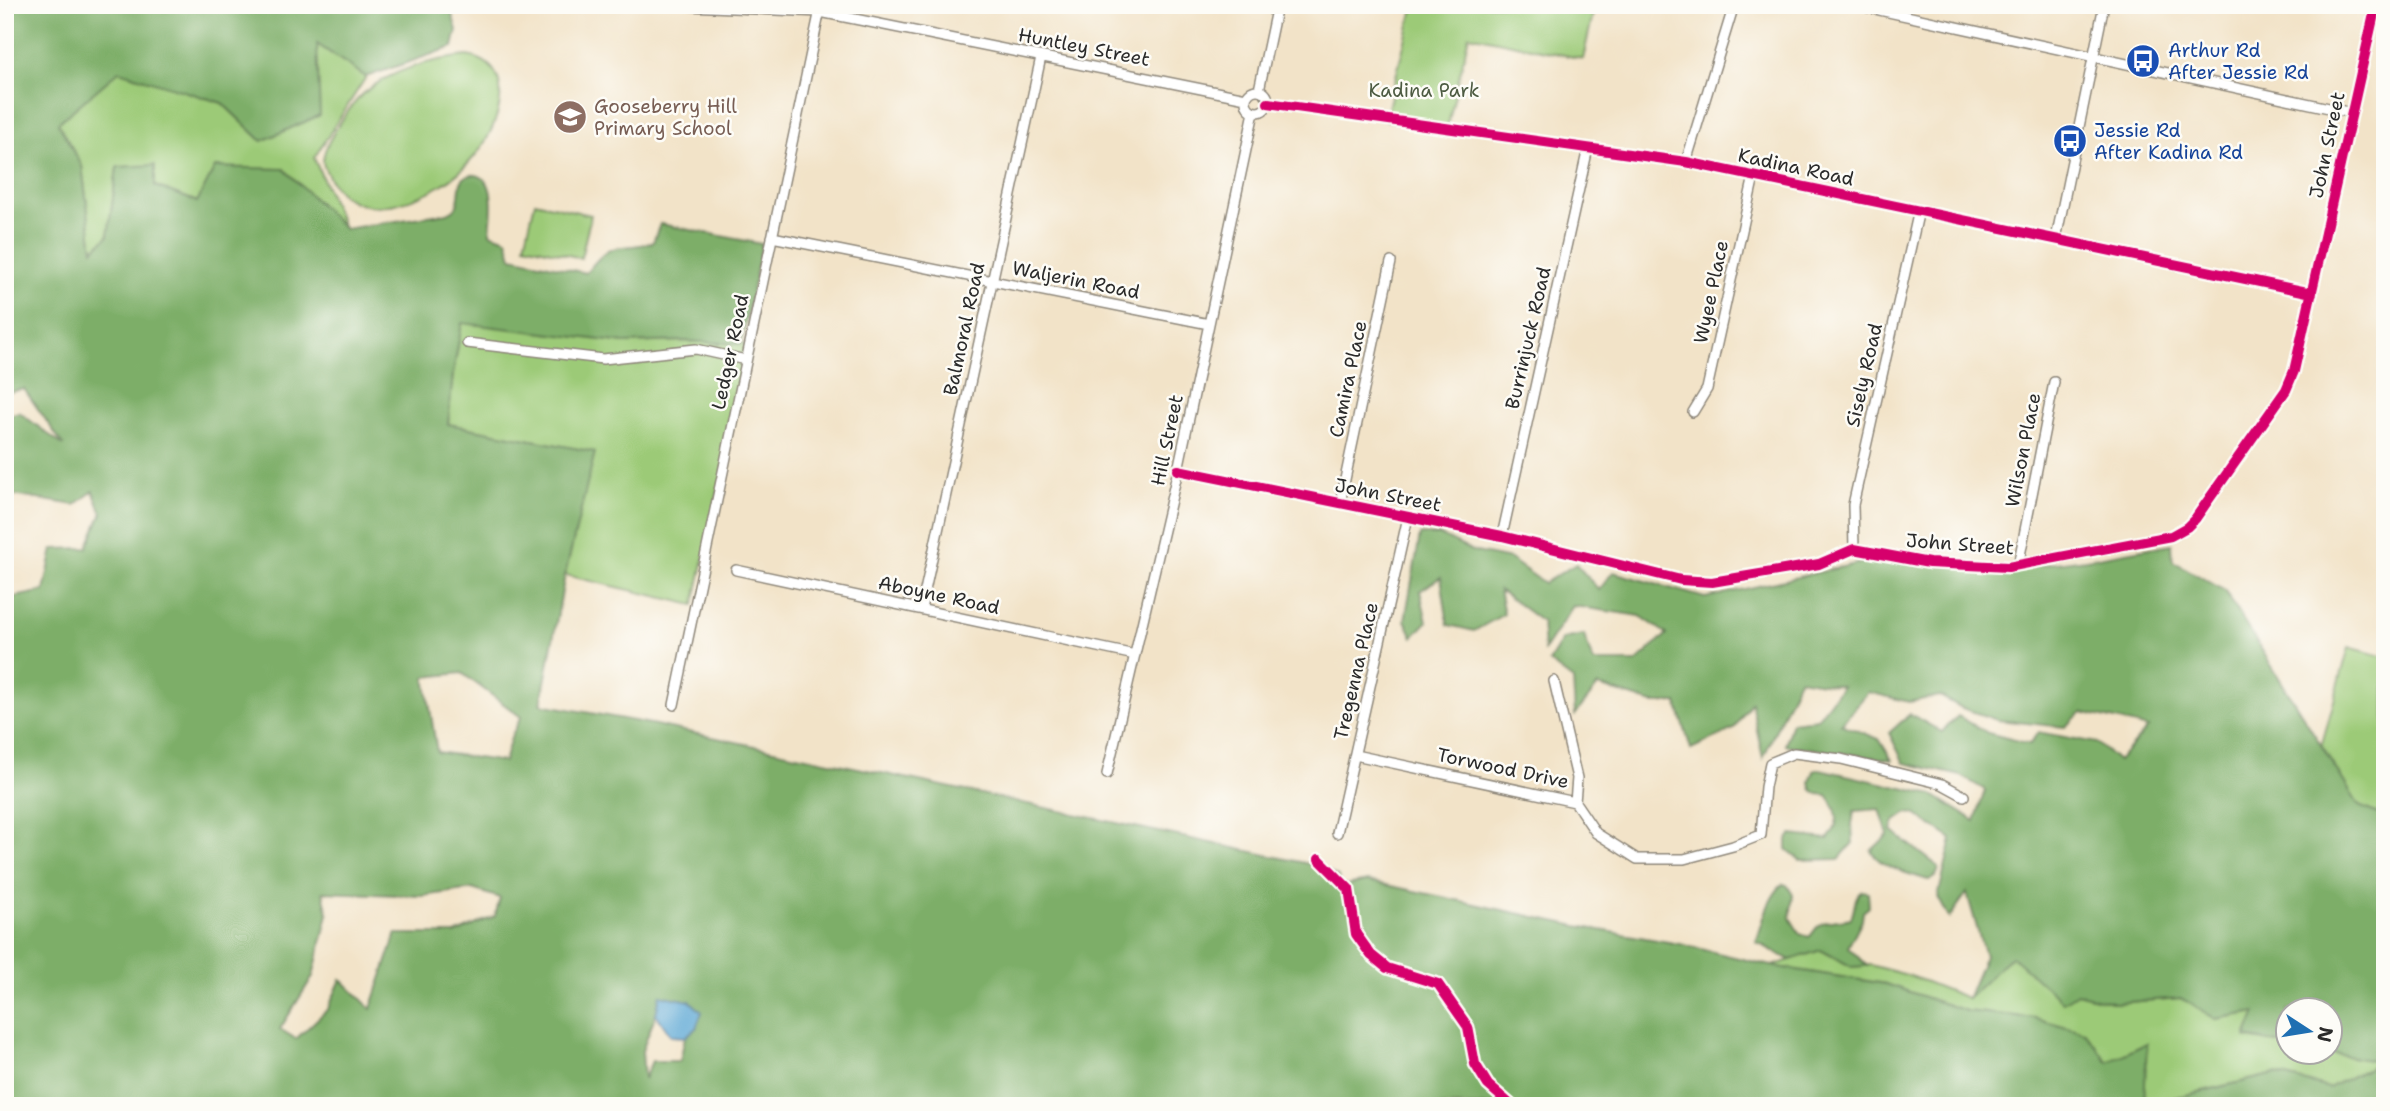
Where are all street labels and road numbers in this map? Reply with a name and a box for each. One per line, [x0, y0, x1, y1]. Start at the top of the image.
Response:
street label: Huntley Street [1016, 22, 1152, 72]
street label: John Street [2304, 89, 2350, 201]
street label: Kadina Road [1736, 142, 1856, 192]
street label: Wyee Place [1688, 238, 1734, 346]
street label: Waljerin Road [1010, 255, 1142, 305]
street label: Balmoral Road [938, 260, 990, 398]
street label: Burrinjuck Road [1499, 264, 1557, 412]
street label: Ledger Road [706, 292, 754, 412]
street label: Camira Place [1323, 318, 1373, 440]
street label: Sisely Road [1840, 321, 1888, 429]
street label: Wilson Place [2000, 391, 2046, 509]
street label: Hill Street [1145, 392, 1189, 488]
street label: John Street [1332, 472, 1444, 518]
street label: John Street [1905, 528, 2015, 560]
street label: Aboyne Road [876, 570, 1002, 620]
street label: Tregenna Place [1328, 600, 1384, 742]
street label: Torwood Drive [1435, 742, 1571, 794]

